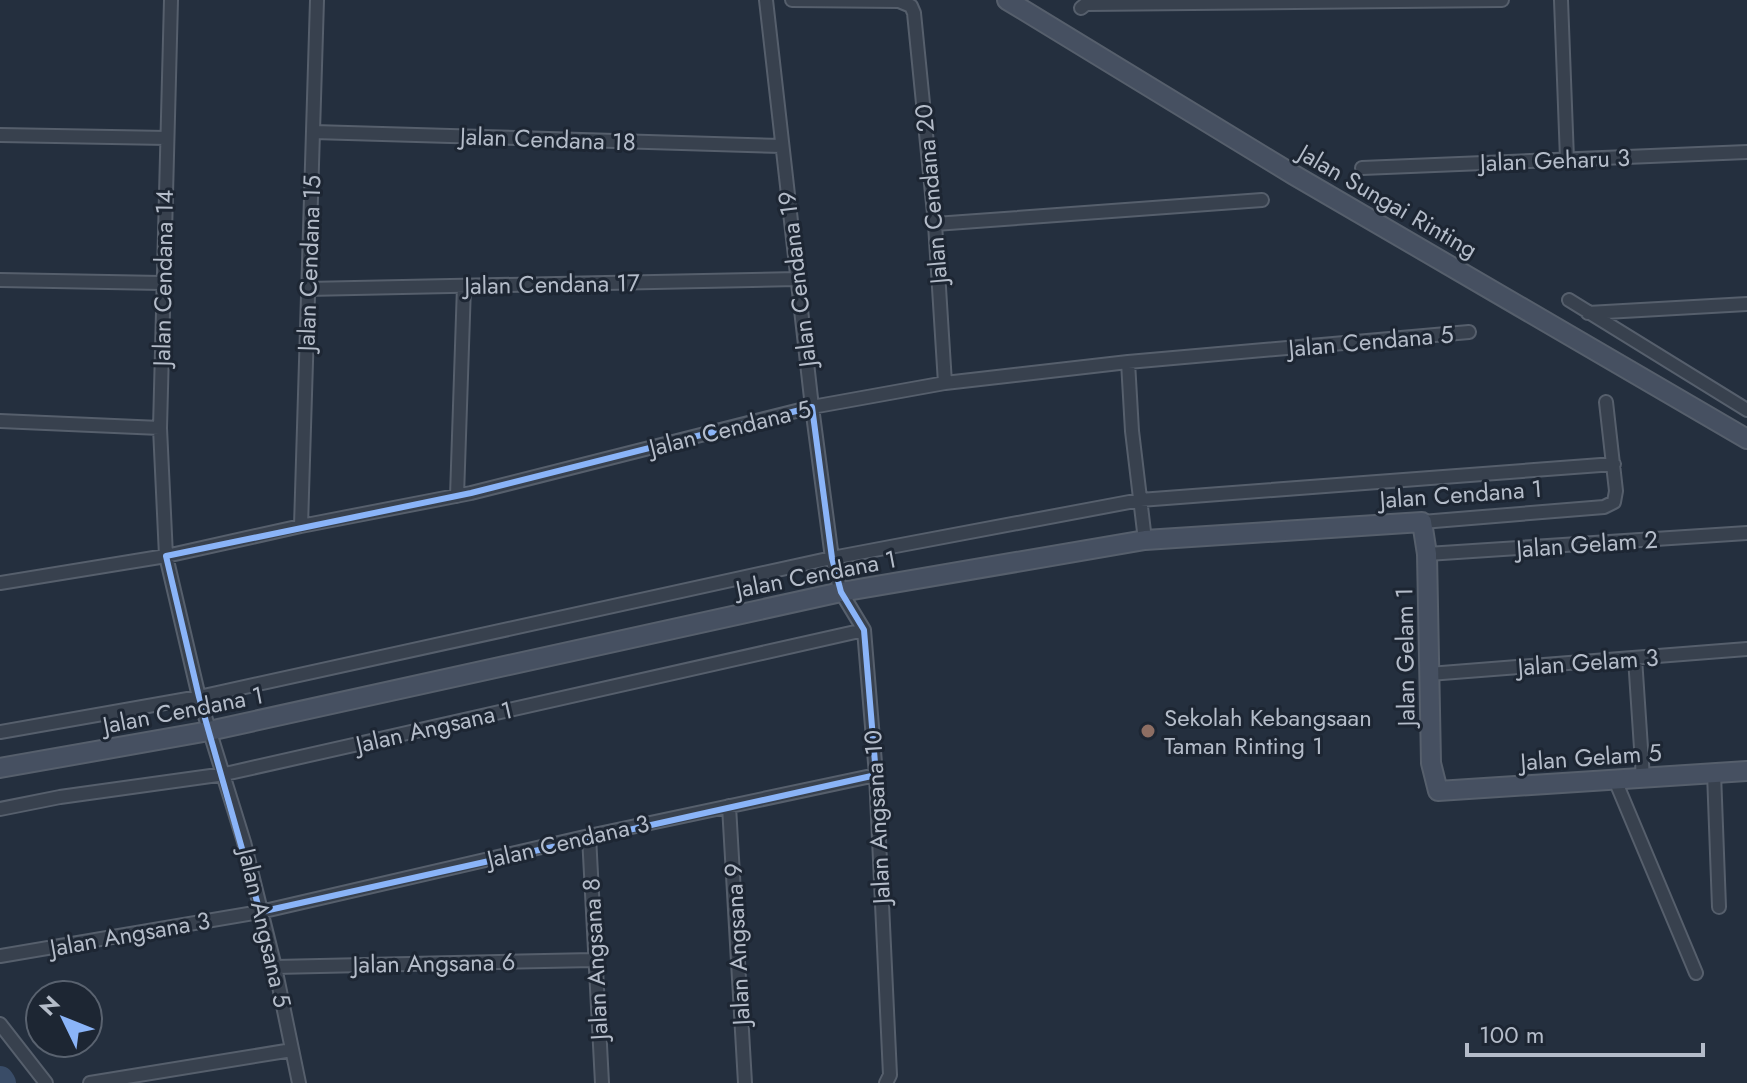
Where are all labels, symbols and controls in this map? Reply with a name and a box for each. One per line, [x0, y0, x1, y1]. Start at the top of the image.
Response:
street label: Jalan Cendana 20 [906, 103, 957, 288]
street label: Jalan Cendana 18 [456, 118, 637, 160]
street label: Jalan Sungai Rinting [1289, 134, 1484, 267]
street label: Jalan Geharu 3 [1476, 140, 1631, 180]
street label: Jalan Cendana 15 [288, 174, 330, 355]
street label: Jalan Cendana 14 [144, 189, 182, 370]
street label: Jalan Cendana 19 [769, 189, 826, 372]
street label: Jalan Cendana 17 [461, 265, 640, 303]
street label: Jalan Cendana 5 [1284, 316, 1455, 366]
street label: Jalan Cendana 5 [642, 391, 815, 466]
street label: Jalan Cendana 1 [1376, 471, 1543, 517]
street label: Jalan Gelam 2 [1512, 522, 1659, 567]
street label: Jalan Cendana 1 [730, 541, 899, 607]
street label: Jalan Gelam 1 [1386, 587, 1424, 730]
street label: Jalan Gelam 3 [1513, 640, 1660, 685]
street label: Jalan Cendana 1 [97, 677, 266, 743]
street label: Jalan Angsana 1 [349, 692, 516, 763]
place label: Sekolah Kebangsaan Taman Rinting 1 [1164, 700, 1372, 763]
marker: Sekolah Kebangsaan Taman Rinting 1 [1139, 722, 1157, 740]
street label: Jalan Angsana 10 [855, 729, 899, 908]
street label: Jalan Gelam 5 [1516, 735, 1663, 780]
street label: Jalan Cendana 3 [481, 805, 652, 877]
street label: Jalan Angsana 5 [229, 842, 300, 1011]
street label: Jalan Angsana 9 [715, 862, 759, 1029]
street label: Jalan Angsana 8 [573, 877, 617, 1044]
street label: Jalan Angsana 3 [44, 903, 213, 966]
street label: Jalan Angsana 6 [349, 944, 516, 982]
north arrow [24, 979, 104, 1059]
text: N [32, 988, 67, 1023]
scale bar [1467, 1007, 1703, 1057]
text: 100 m [1479, 1017, 1545, 1052]

